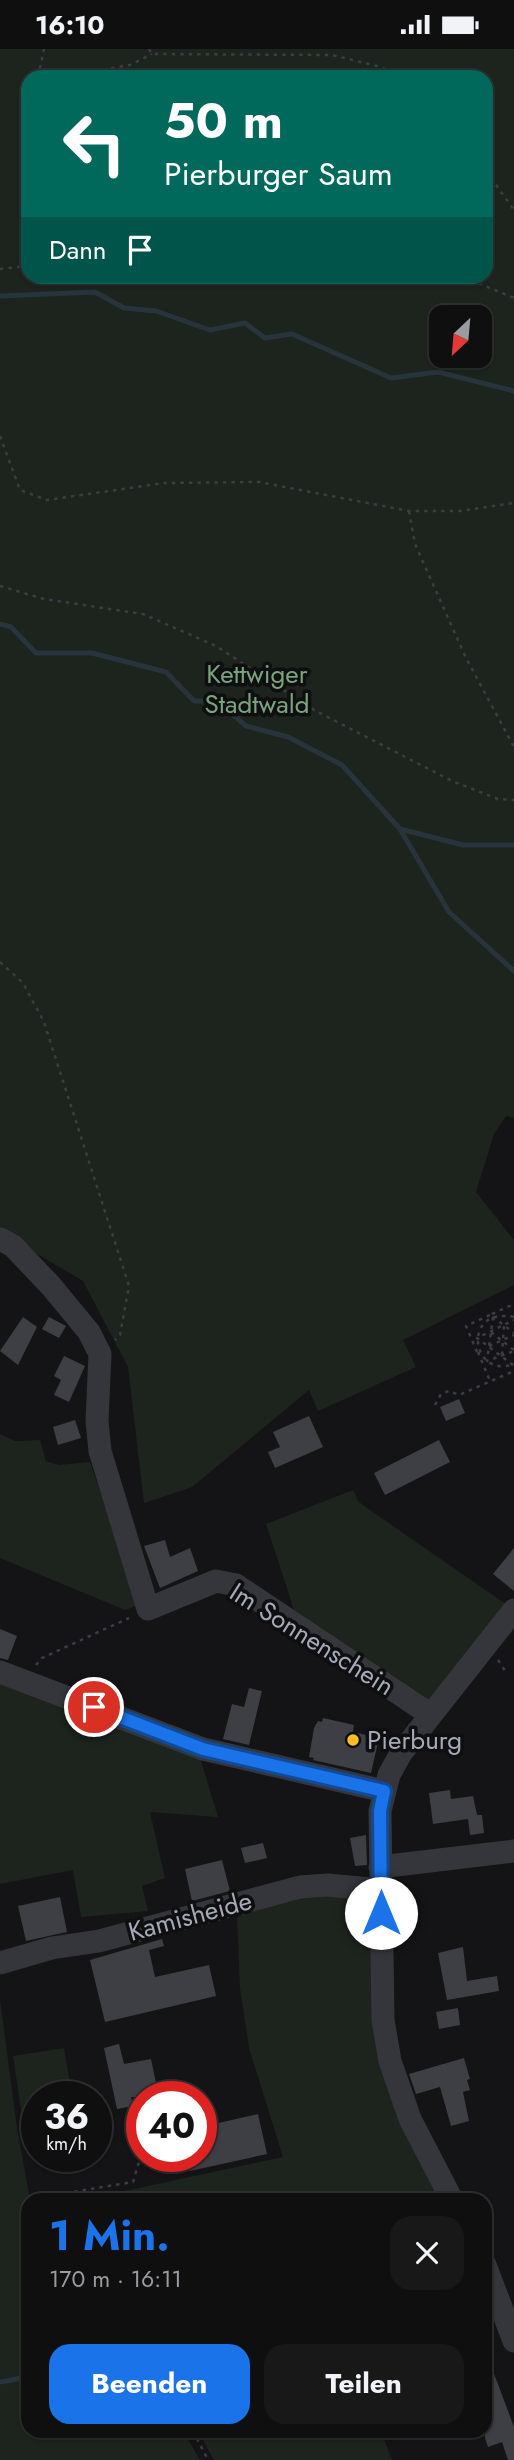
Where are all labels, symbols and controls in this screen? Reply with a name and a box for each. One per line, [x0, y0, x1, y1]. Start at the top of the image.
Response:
text: 16:10 [35, 6, 104, 44]
text: 50 m [164, 86, 283, 156]
icon: left [49, 98, 140, 189]
text: Pierburger Saum [164, 151, 393, 197]
text: Dann [49, 231, 107, 269]
icon: arrive [121, 231, 159, 269]
north arrow [429, 305, 492, 367]
map controls [429, 305, 492, 368]
park label: Kettwiger Stadtwald [204, 655, 310, 723]
street label: Im Sonnenschein [222, 1573, 402, 1705]
pin [64, 1677, 124, 1737]
icon: arrive [75, 1688, 113, 1726]
place label: Pierburg [367, 1721, 462, 1759]
marker: Pierburg [345, 1732, 361, 1748]
position arrow [344, 1876, 418, 1950]
street label: Kamisheide [124, 1881, 256, 1951]
speed limit sign: 40 [126, 2081, 217, 2172]
text: 36 [44, 2092, 89, 2142]
text: km/h [46, 2131, 87, 2157]
text: 1 Min. [49, 2205, 170, 2266]
button: close [390, 2216, 464, 2290]
text: 170 m · 16:11 [49, 2262, 182, 2296]
button: Beenden [49, 2344, 250, 2424]
button: Teilen [264, 2344, 464, 2424]

